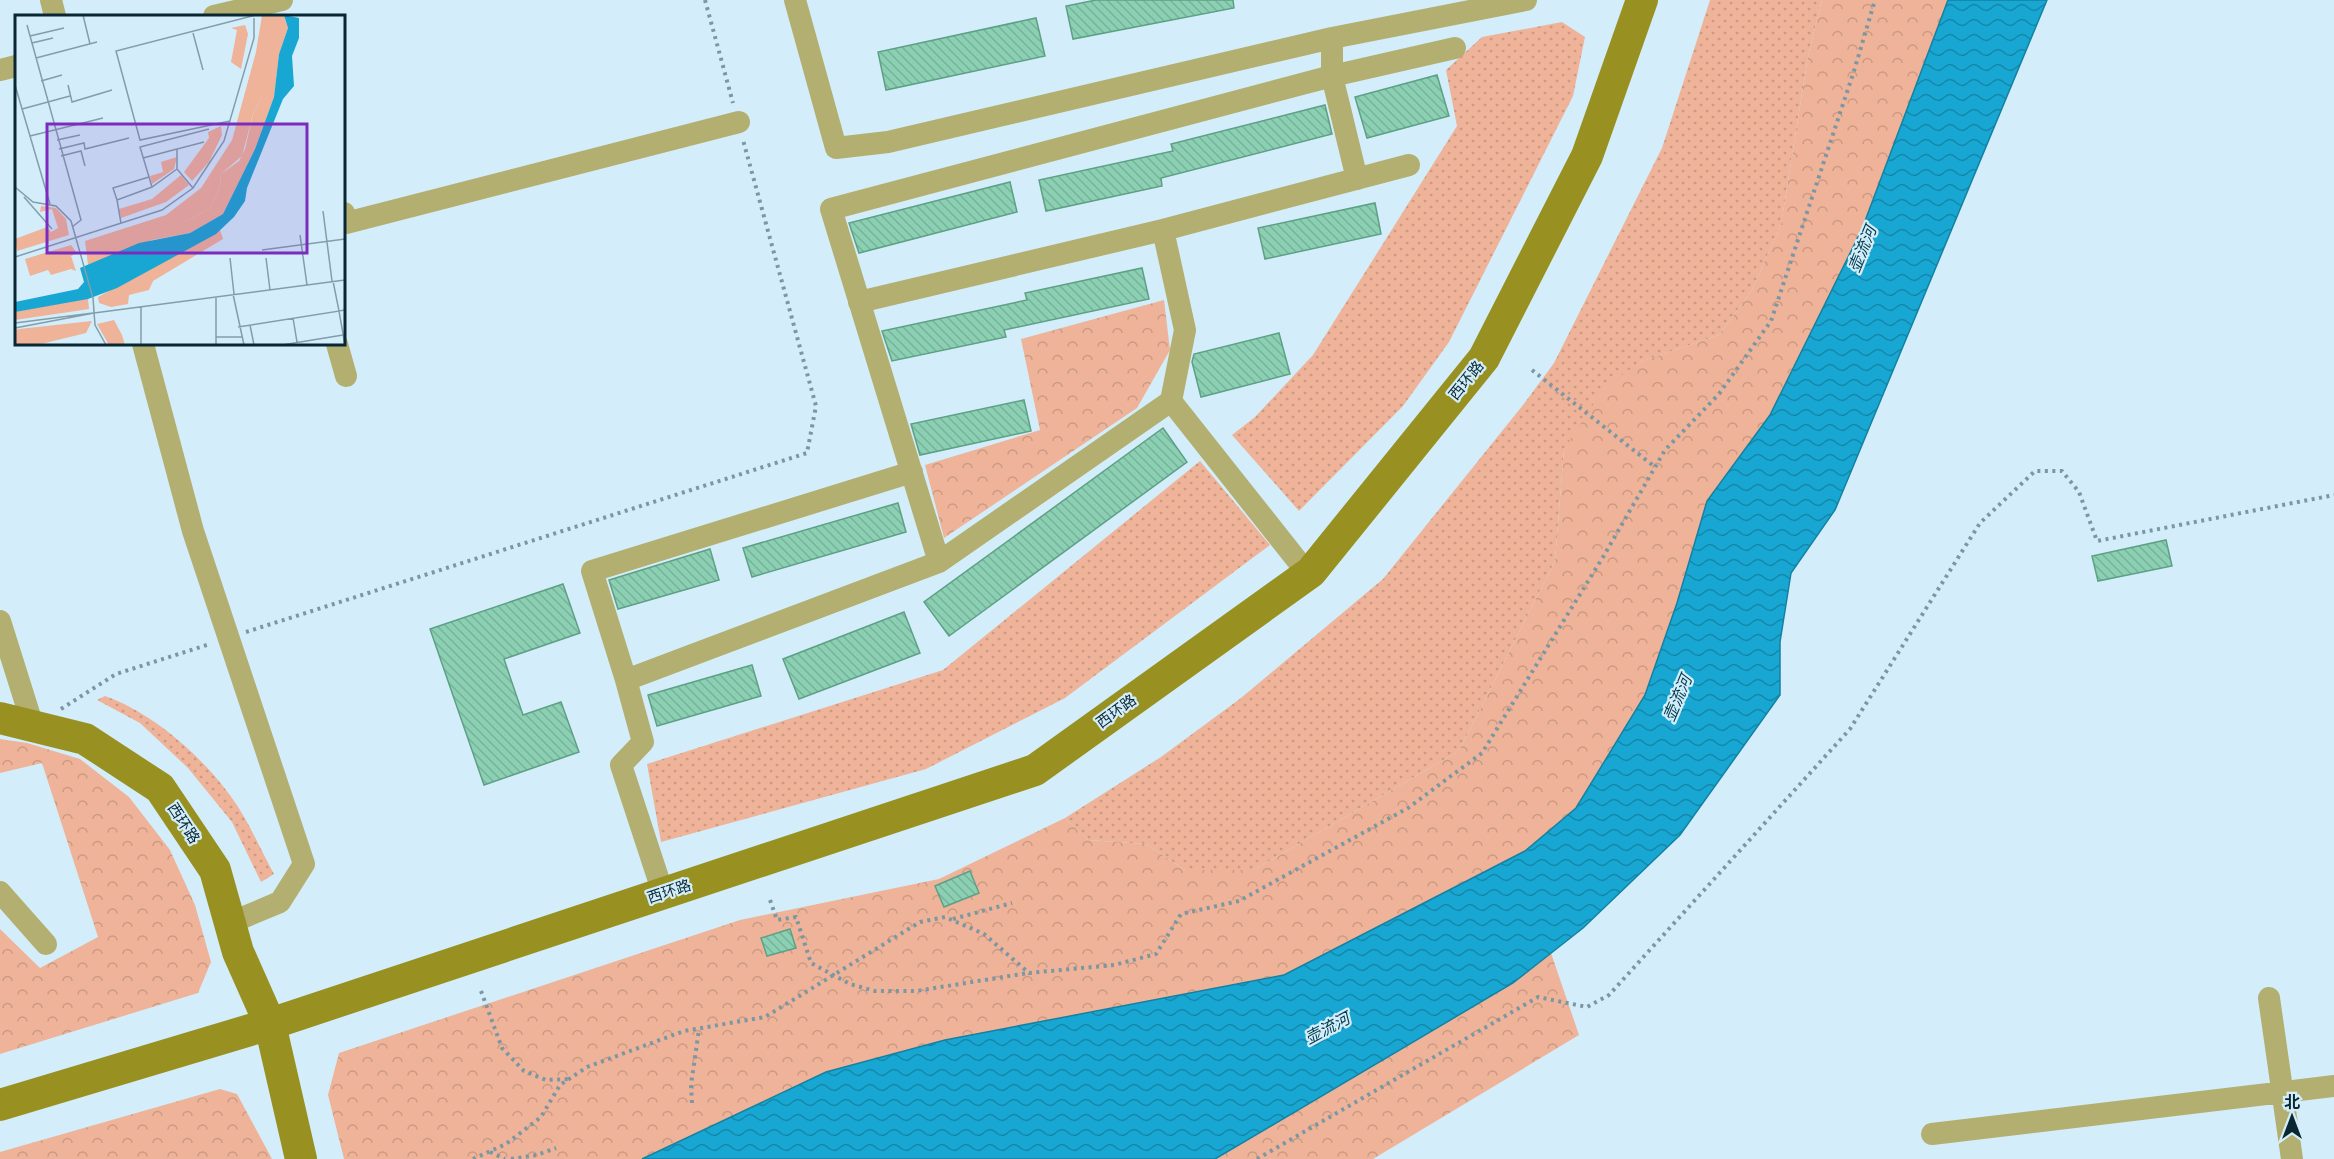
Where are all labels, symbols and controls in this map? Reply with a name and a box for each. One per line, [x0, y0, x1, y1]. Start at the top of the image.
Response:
inset map [15, 15, 345, 345]
water label: 壶流河 [1845, 221, 1880, 275]
street label: 西环路 [1445, 357, 1487, 403]
water label: 壶流河 [1659, 670, 1696, 724]
street label: 西环路 [1093, 691, 1139, 731]
street label: 西环路 [165, 799, 203, 847]
street label: 西环路 [645, 876, 693, 906]
water label: 壶流河 [1302, 1007, 1355, 1047]
north arrow [2262, 1087, 2322, 1147]
text: 北 [2284, 1093, 2300, 1111]

